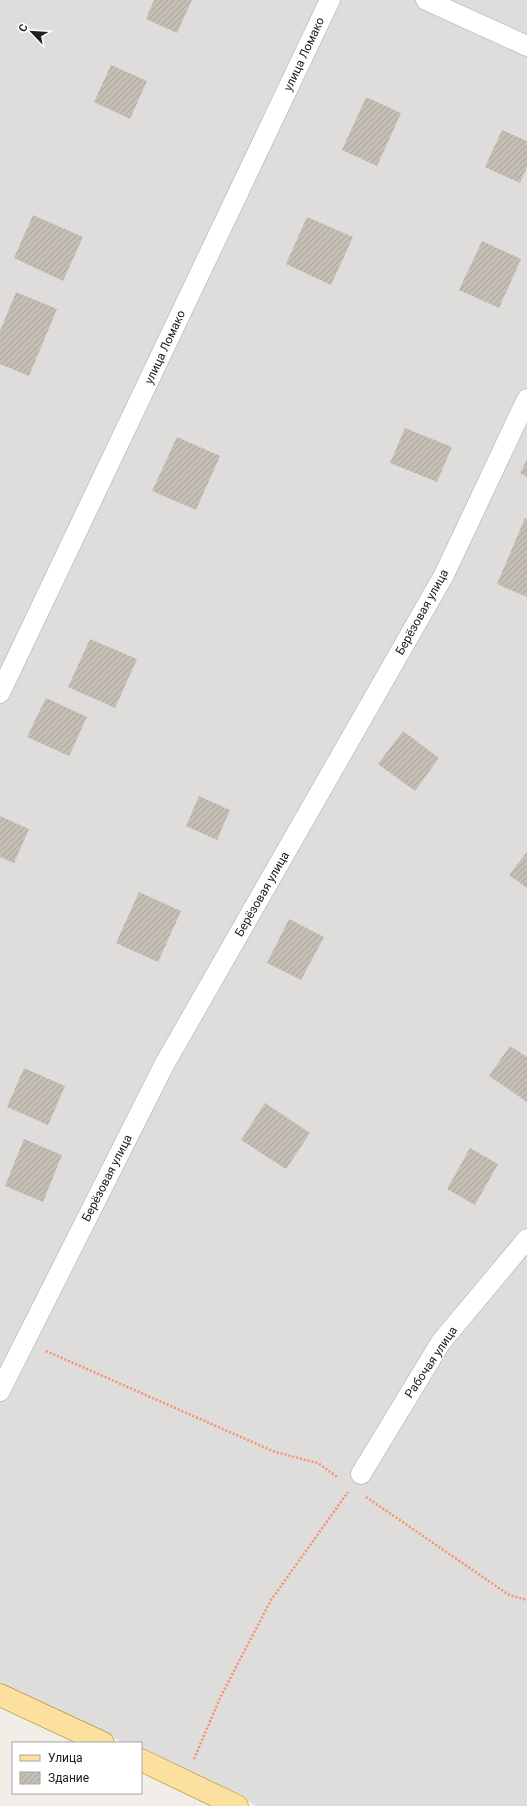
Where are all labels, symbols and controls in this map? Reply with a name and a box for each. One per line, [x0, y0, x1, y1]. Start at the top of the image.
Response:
north arrow [12, 12, 52, 52]
street label: улица Ломако [281, 15, 327, 93]
text: С [16, 22, 31, 34]
street label: улица Ломако [142, 308, 188, 386]
street label: Берёзовая улица [393, 567, 451, 657]
street label: Берёзовая улица [232, 849, 292, 939]
street label: Берёзовая улица [79, 1132, 135, 1224]
street label: Рабочая улица [402, 1324, 460, 1400]
legend [12, 1742, 142, 1794]
text: Улица [48, 1751, 83, 1765]
text: Здание [48, 1771, 89, 1785]

